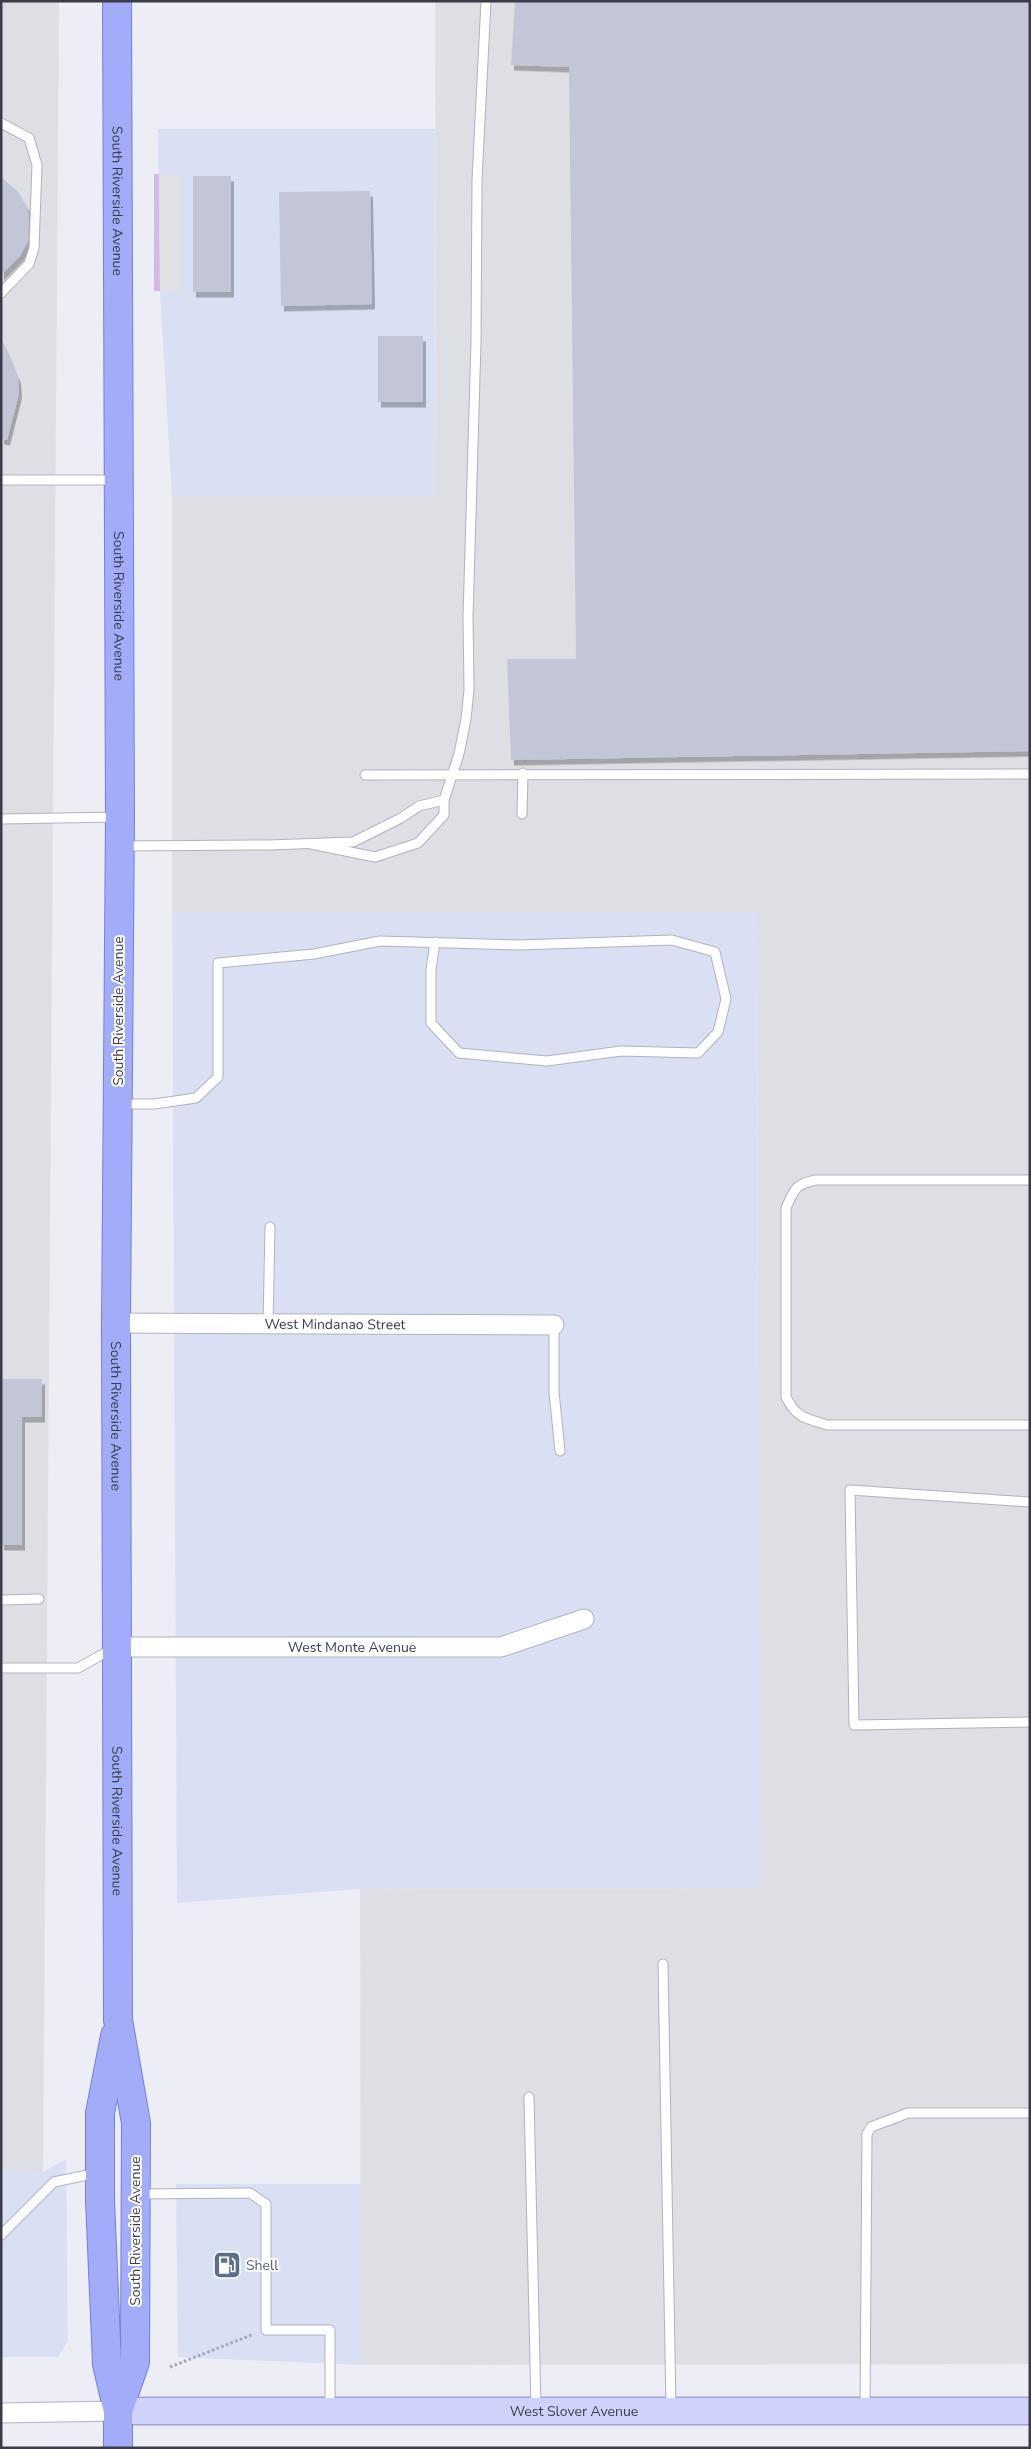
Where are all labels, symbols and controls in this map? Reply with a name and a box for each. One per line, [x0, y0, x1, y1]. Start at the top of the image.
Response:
street label: South Riverside Avenue [107, 126, 127, 276]
street label: South Riverside Avenue [109, 531, 128, 681]
street label: South Riverside Avenue [109, 936, 128, 1086]
street label: West Mindanao Street [264, 1315, 406, 1334]
street label: South Riverside Avenue [106, 1341, 125, 1491]
street label: West Monte Avenue [288, 1638, 416, 1657]
street label: South Riverside Avenue [107, 1746, 127, 1896]
street label: South Riverside Avenue [126, 2156, 145, 2306]
fuel station icon: Shell [212, 2250, 242, 2280]
place label: Shell [246, 2256, 279, 2275]
street label: West Slover Avenue [510, 2402, 638, 2421]

